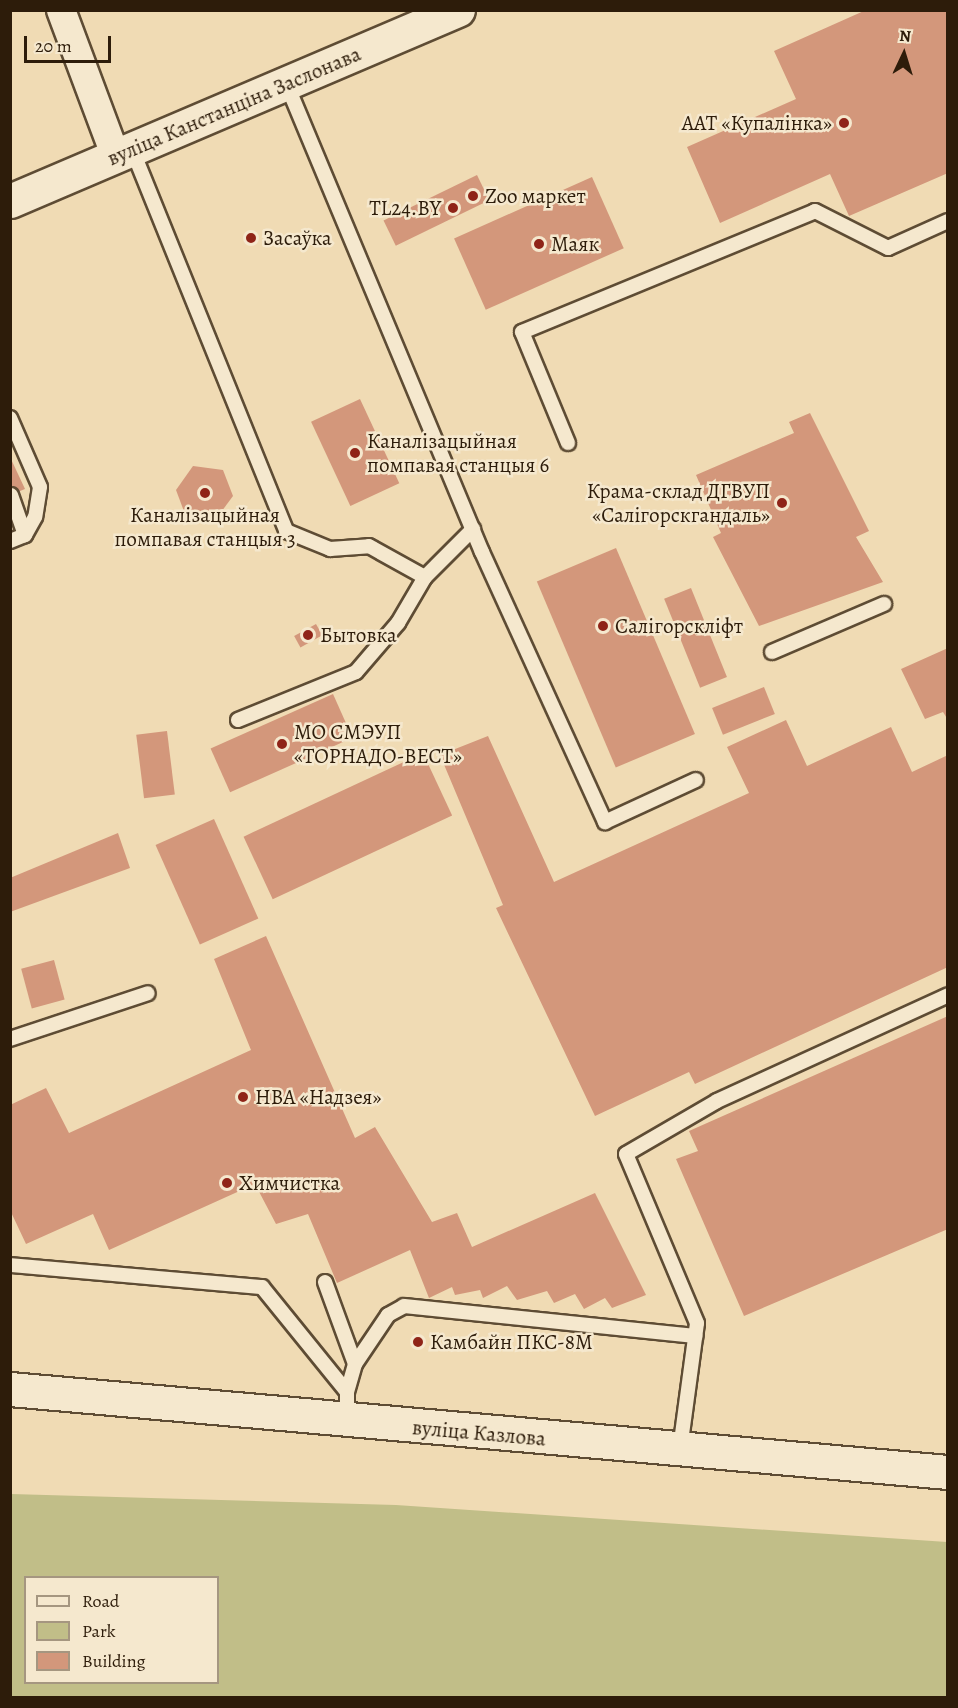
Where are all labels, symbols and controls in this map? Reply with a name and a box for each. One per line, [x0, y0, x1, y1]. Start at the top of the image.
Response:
scale bar [27, 24, 114, 62]
north arrow [874, 24, 934, 84]
text: N [899, 25, 912, 47]
text: 20 m [35, 34, 72, 58]
street label: вуліца Канстанціна Заслонава [103, 41, 365, 171]
place label: ААТ «Купалінка» [682, 110, 832, 136]
marker: ААТ «Купалінка» [837, 116, 851, 130]
place label: Zoo маркет [485, 183, 586, 209]
marker: Zoo маркет [466, 189, 480, 203]
place label: TL24.BY [369, 195, 441, 221]
marker: TL24.BY [446, 201, 460, 215]
place label: Засаўка [263, 225, 332, 251]
marker: Засаўка [244, 231, 258, 245]
place label: Маяк [551, 231, 599, 257]
marker: Маяк [532, 237, 546, 251]
place label: Каналізацыйная помпавая станцыя 6 [367, 428, 549, 478]
marker: Каналізацыйная помпавая станцыя 6 [348, 446, 362, 460]
place label: Крама-склад ДГВУП «Салігорскгандаль» [587, 478, 770, 528]
marker: Каналізацыйная помпавая станцыя 3 [198, 486, 212, 500]
marker: Крама-склад ДГВУП «Салігорскгандаль» [775, 496, 789, 510]
place label: Каналізацыйная помпавая станцыя 3 [114, 502, 296, 552]
place label: Салігорскліфт [615, 613, 743, 639]
marker: Салігорскліфт [596, 619, 610, 633]
place label: Бытовка [320, 622, 397, 648]
marker: Бытовка [301, 628, 315, 642]
place label: МО СМЭУП «ТОРНАДО-ВЕСТ» [294, 719, 462, 769]
marker: МО СМЭУП «ТОРНАДО-ВЕСТ» [275, 737, 289, 751]
place label: НВА «Надзея» [255, 1084, 381, 1110]
marker: НВА «Надзея» [236, 1090, 250, 1104]
place label: Химчистка [239, 1170, 340, 1196]
marker: Химчистка [220, 1176, 234, 1190]
place label: Камбайн ПКС-8М [430, 1329, 593, 1355]
marker: Камбайн ПКС-8М [411, 1335, 425, 1349]
street label: вуліца Казлова [411, 1415, 547, 1451]
legend [24, 1576, 219, 1684]
text: Road [82, 1589, 119, 1613]
text: Park [82, 1619, 116, 1643]
text: Building [82, 1649, 146, 1673]

